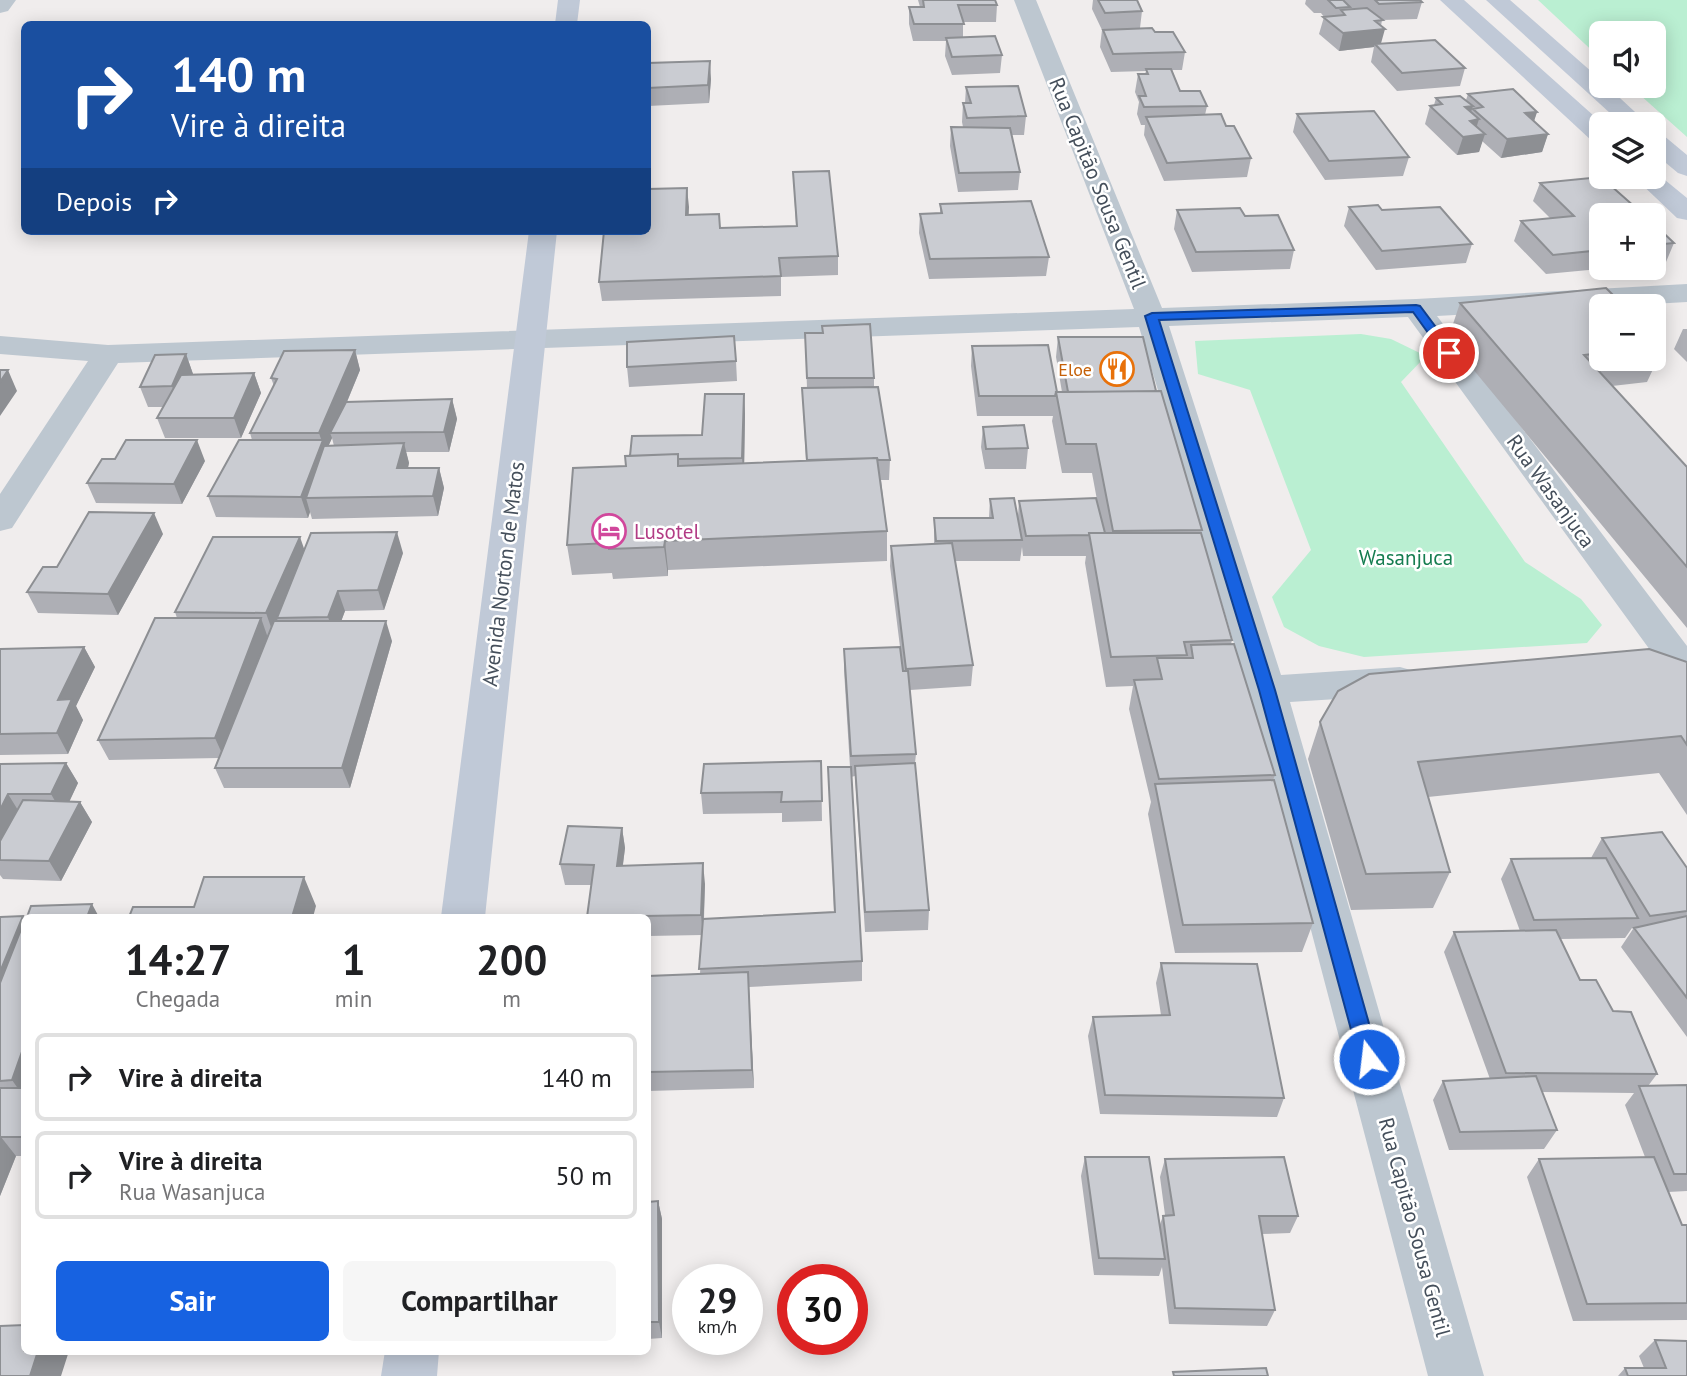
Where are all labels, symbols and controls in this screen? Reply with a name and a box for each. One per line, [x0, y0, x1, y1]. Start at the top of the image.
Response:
map controls [1589, 21, 1666, 371]
button: sound [1589, 21, 1666, 98]
text: 140 m [171, 42, 306, 106]
icon: right [56, 49, 147, 140]
street label: Rua Capitão Sousa Gentil [1043, 73, 1153, 293]
text: Vire à direita [171, 104, 346, 146]
button: layers [1589, 112, 1666, 189]
icon: right [146, 182, 184, 220]
text: Depois [56, 185, 132, 218]
button: + [1589, 203, 1666, 280]
button: − [1589, 294, 1666, 371]
pin [1419, 323, 1479, 383]
icon: arrive [1430, 334, 1468, 372]
restaurant icon: Eloe [1098, 350, 1136, 388]
place label: Eloe [1058, 358, 1092, 381]
street label: Rua Wasanjuca [1501, 429, 1601, 553]
street label: Avenida Norton de Matos [476, 460, 530, 688]
hotel icon: Lusotel [590, 512, 628, 550]
place label: Lusotel [634, 518, 700, 545]
park label: Wasanjuca [1359, 544, 1453, 571]
text: 14:27 [125, 932, 231, 987]
text: 1 [342, 932, 365, 987]
text: 200 [476, 932, 547, 987]
text: Chegada [136, 984, 220, 1013]
text: min [335, 984, 372, 1013]
text: m [502, 984, 521, 1013]
position arrow [1332, 1022, 1406, 1096]
icon: right [60, 1058, 98, 1096]
text: Vire à direita [119, 1061, 262, 1094]
text: 140 m [541, 1061, 612, 1094]
street label: Rua Capitão Sousa Gentil [1373, 1115, 1457, 1339]
text: Vire à direita [119, 1144, 262, 1177]
icon: right [60, 1156, 98, 1194]
text: 50 m [556, 1159, 612, 1192]
text: Rua Wasanjuca [119, 1177, 265, 1206]
button: Sair [56, 1261, 329, 1341]
button: Compartilhar [343, 1261, 616, 1341]
speed limit sign: 30 [777, 1264, 868, 1355]
text: 29 [698, 1277, 737, 1323]
text: km/h [698, 1315, 737, 1338]

